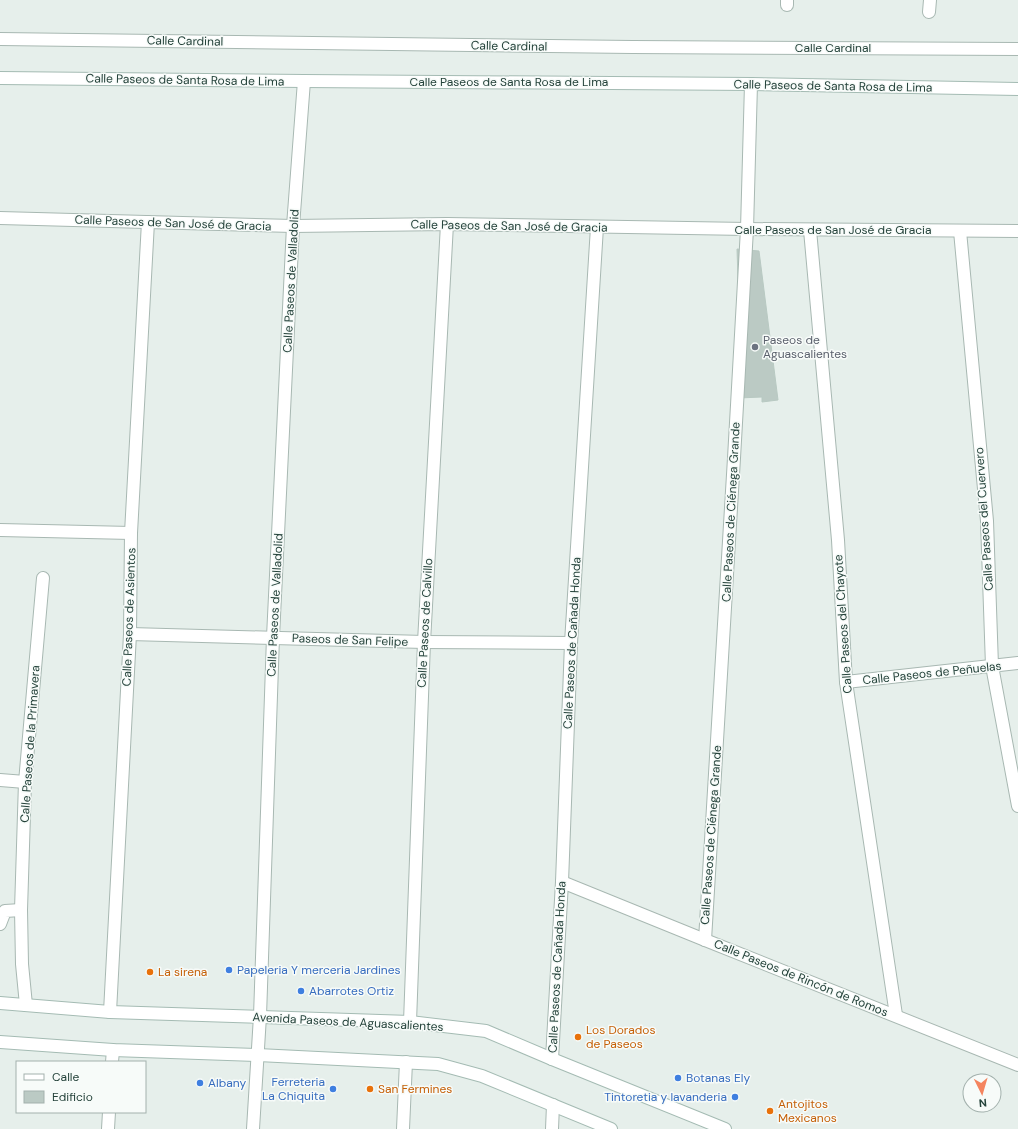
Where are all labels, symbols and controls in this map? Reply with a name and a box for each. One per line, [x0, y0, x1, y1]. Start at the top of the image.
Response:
street label: Calle Cardinal [147, 32, 223, 50]
street label: Calle Cardinal [471, 37, 547, 55]
street label: Calle Cardinal [795, 40, 871, 56]
street label: Calle Paseos de Santa Rosa de Lima [85, 70, 285, 90]
street label: Calle Paseos de Santa Rosa de Lima [410, 74, 608, 90]
street label: Calle Paseos de Santa Rosa de Lima [733, 76, 933, 96]
street label: Calle Paseos de Valladolid [279, 209, 303, 353]
street label: Calle Paseos de San José de Gracia [74, 212, 272, 234]
street label: Calle Paseos de San José de Gracia [410, 216, 608, 236]
street label: Calle Paseos de San José de Gracia [734, 222, 932, 238]
place label: Paseos de Aguascalientes [763, 332, 847, 362]
marker: Paseos de Aguascalientes [750, 342, 760, 352]
street label: Calle Paseos de Ciénega Grande [718, 421, 744, 602]
street label: Calle Paseos del Cuervero [971, 447, 997, 591]
street label: Calle Paseos de Valladolid [263, 533, 287, 677]
street label: Calle Paseos de Asientos [119, 547, 139, 687]
street label: Calle Paseos del Chayote [830, 554, 856, 694]
street label: Calle Paseos de Cañada Honda [559, 556, 585, 730]
street label: Calle Paseos de Calvillo [414, 558, 436, 688]
street label: Paseos de San Felipe [292, 630, 409, 650]
street label: Calle Paseos de Peñuelas [862, 658, 1002, 688]
street label: Calle Paseos de la Primavera [17, 665, 43, 823]
street label: Calle Paseos de Ciénega Grande [697, 744, 725, 925]
street label: Calle Paseos de Cañada Honda [544, 880, 570, 1054]
street label: Calle Paseos de Rincón de Romos [711, 936, 891, 1020]
place label: Papeleria Y merceria Jardines [237, 962, 401, 978]
place label: La sirena [158, 964, 207, 980]
marker: Papeleria Y merceria Jardines [224, 965, 234, 975]
marker: La sirena [145, 967, 155, 977]
place label: Abarrotes Ortiz [309, 983, 394, 999]
marker: Abarrotes Ortiz [296, 986, 306, 996]
street label: Avenida Paseos de Aguascalientes [252, 1009, 444, 1035]
place label: Los Dorados de Paseos [586, 1022, 655, 1052]
marker: Los Dorados de Paseos [573, 1032, 583, 1042]
legend [16, 1061, 146, 1113]
text: Calle [52, 1069, 79, 1085]
place label: Botanas Ely [686, 1070, 750, 1086]
marker: Botanas Ely [673, 1073, 683, 1083]
north arrow [962, 1073, 1002, 1113]
place label: Ferreteria La Chiquita [262, 1074, 325, 1104]
place label: Albany [208, 1075, 246, 1091]
marker: Albany [195, 1078, 205, 1088]
place label: San Fermines [378, 1081, 452, 1097]
marker: Ferreteria La Chiquita [328, 1084, 338, 1094]
marker: San Fermines [365, 1084, 375, 1094]
text: Edificio [52, 1089, 93, 1105]
place label: Tintoretia y lavanderia [604, 1089, 727, 1105]
marker: Tintoretia y lavanderia [730, 1092, 740, 1102]
place label: Antojitos Mexicanos [778, 1096, 837, 1126]
text: N [978, 1096, 987, 1110]
marker: Antojitos Mexicanos [765, 1106, 775, 1116]

